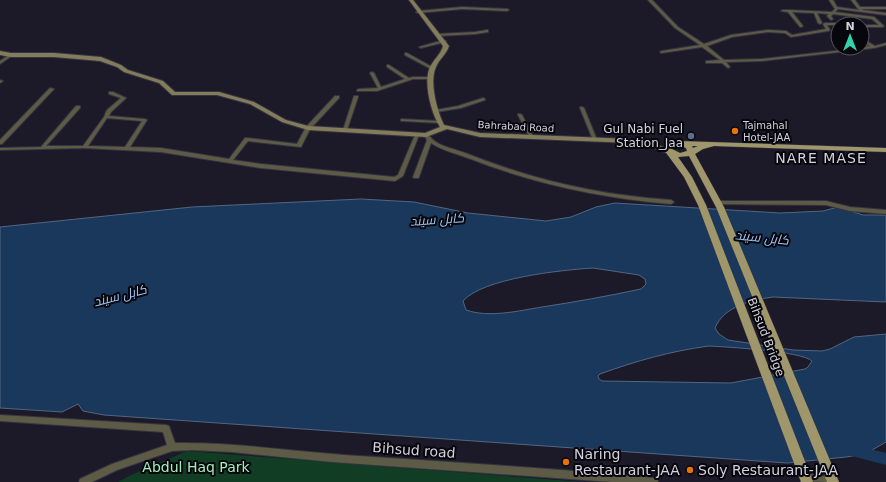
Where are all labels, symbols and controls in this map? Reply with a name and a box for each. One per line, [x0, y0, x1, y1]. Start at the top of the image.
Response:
north arrow [830, 16, 870, 56]
text: N [845, 20, 855, 33]
street label: Bahrabad Road [477, 119, 555, 134]
place label: Tajmahal Hotel-JAA [742, 120, 791, 143]
place label: Gul Nabi Fuel Station_Jaa [603, 122, 683, 150]
marker: Tajmahal Hotel-JAA [730, 126, 740, 136]
marker: Gul Nabi Fuel Station_Jaa [686, 131, 696, 141]
district label: NARE MASE [775, 150, 867, 166]
water label: کابل سيند [410, 210, 465, 230]
water label: کابل سيند [734, 227, 790, 249]
water label: کابل سيند [92, 281, 149, 310]
street label: Bihsud Bridge [744, 295, 788, 379]
street label: Bihsud road [372, 439, 456, 461]
place label: Naring Restaurant-JAA [574, 446, 680, 478]
marker: Naring Restaurant-JAA [561, 457, 571, 467]
park label: Abdul Haq Park [142, 459, 251, 475]
place label: Soly Restaurant-JAA [698, 462, 838, 478]
marker: Soly Restaurant-JAA [685, 465, 695, 475]

